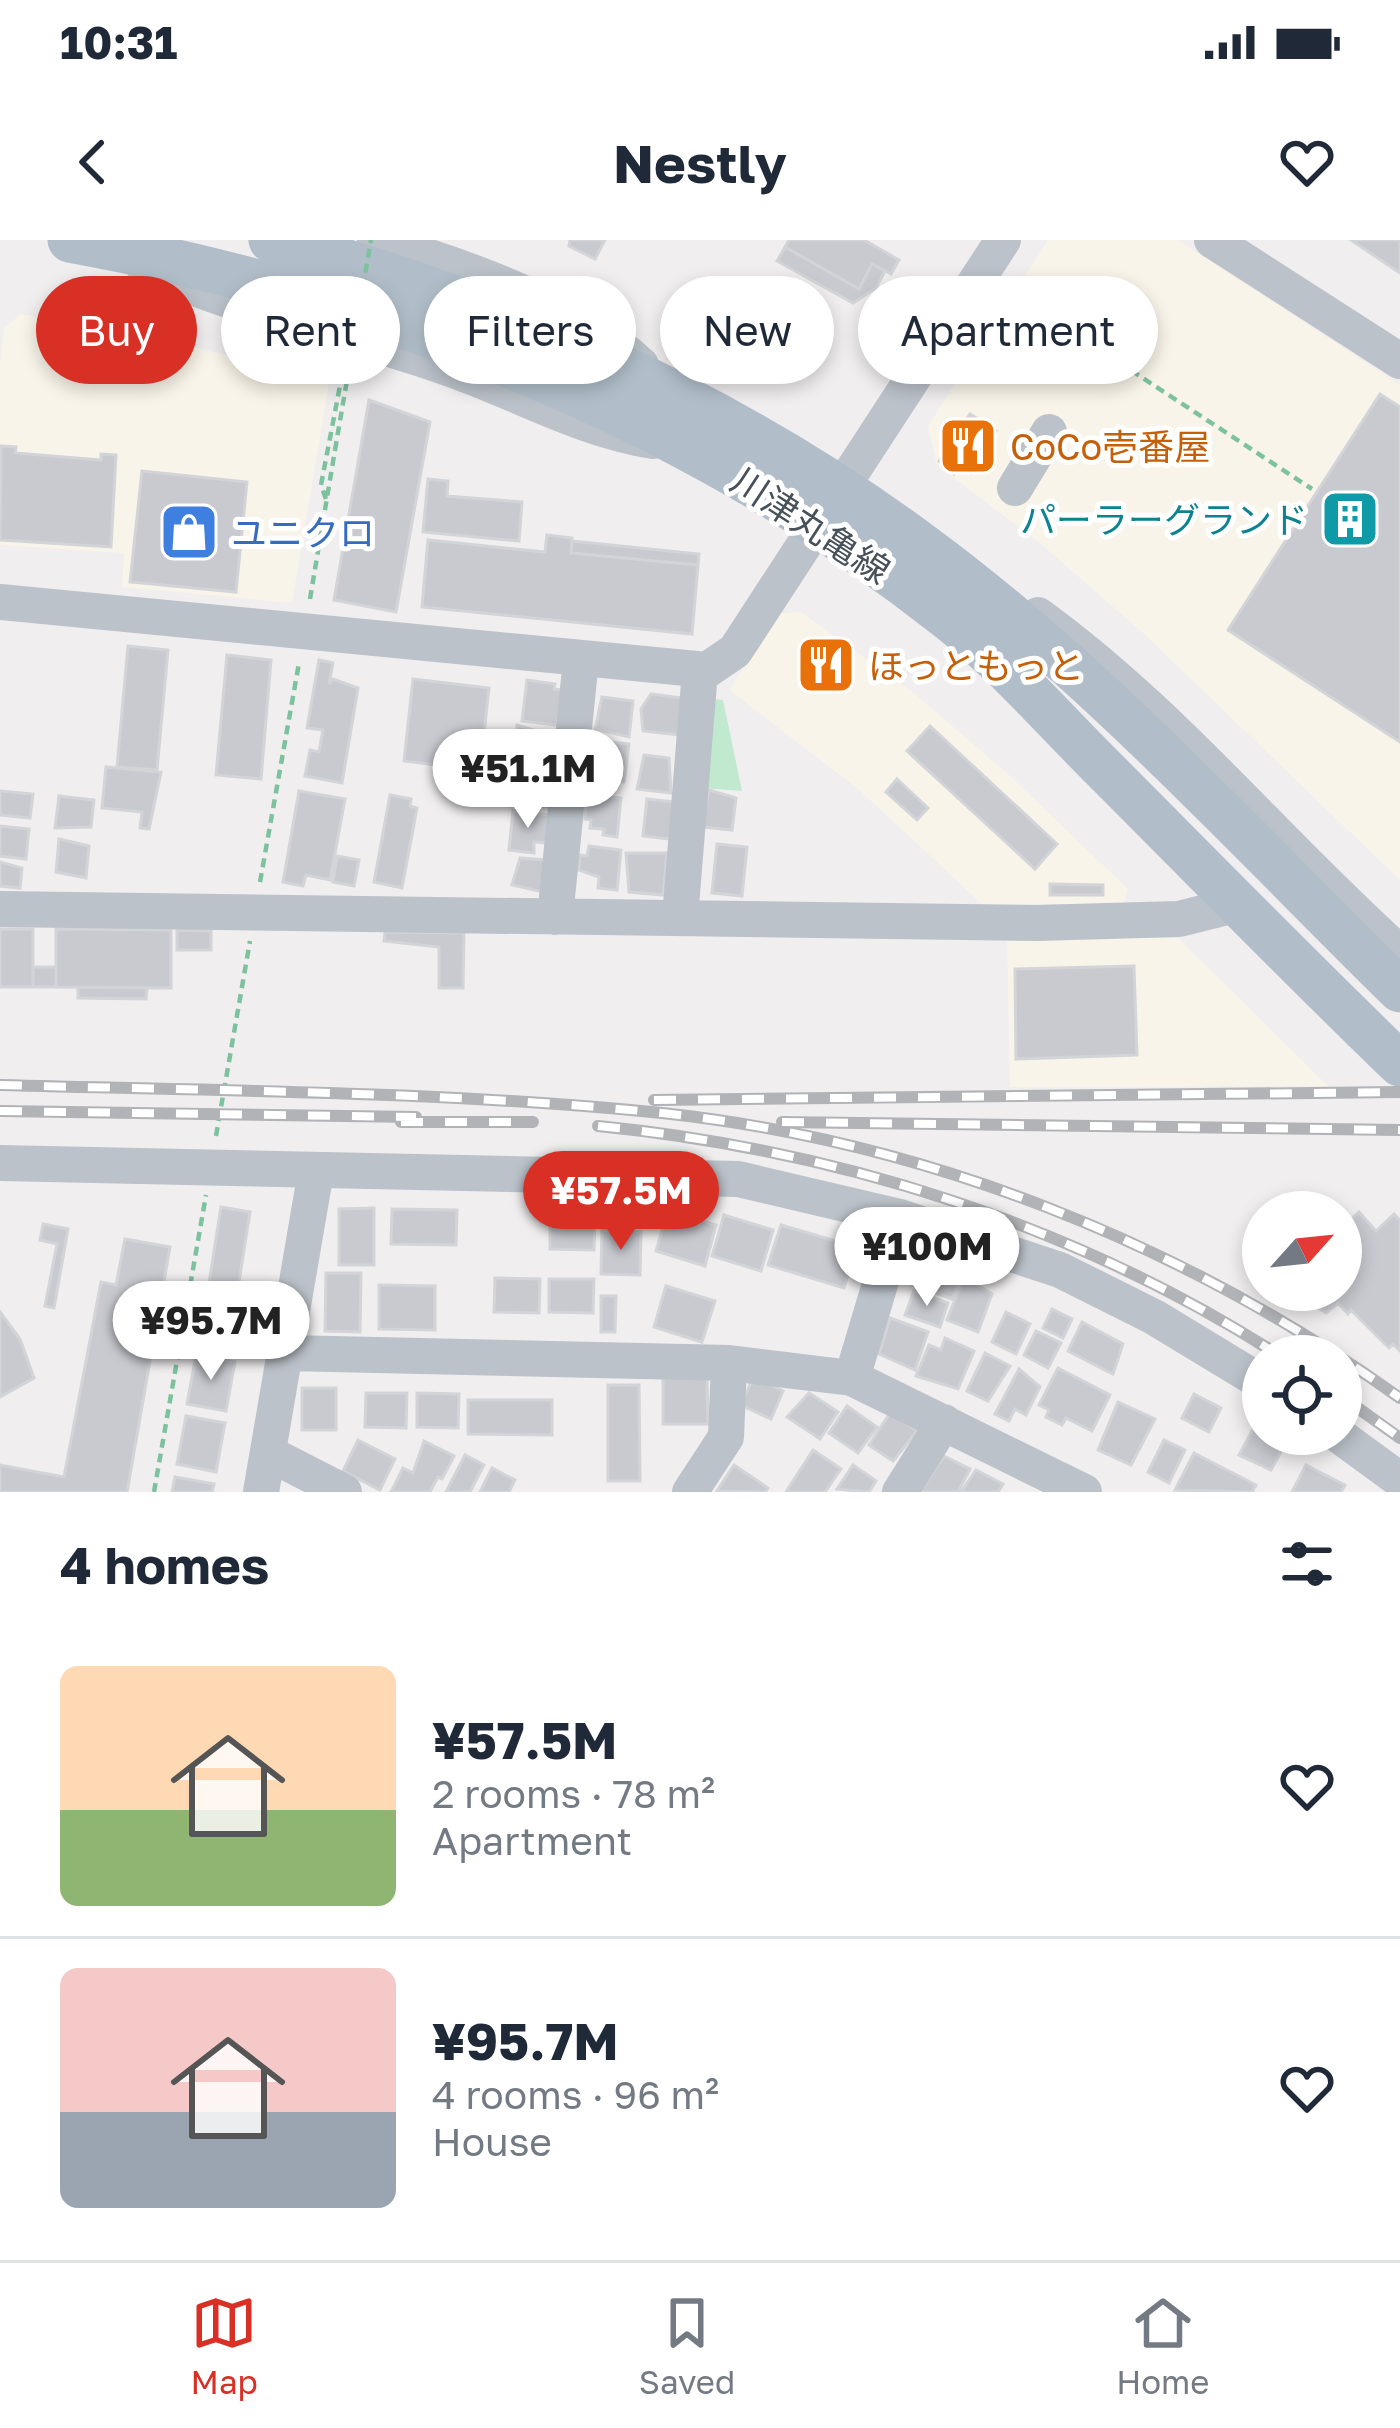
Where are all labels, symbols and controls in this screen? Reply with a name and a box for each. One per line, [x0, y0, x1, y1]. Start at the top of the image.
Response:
text: 10:31 [60, 15, 177, 69]
icon: back [60, 129, 126, 195]
icon: heart [1274, 129, 1340, 195]
text: Nestly [613, 130, 787, 195]
chip: Buy [36, 276, 197, 384]
chip: Rent [221, 276, 400, 384]
chip: Filters [424, 276, 636, 384]
chip: New [660, 276, 834, 384]
chip: Apartment [858, 276, 1158, 384]
restaurant icon: CoCo壱番屋 [937, 415, 999, 477]
place label: CoCo壱番屋 [1010, 425, 1210, 468]
street label: 川津丸亀線 [724, 458, 898, 592]
building icon: パーラーグランド [1319, 488, 1381, 550]
place label: パーラーグランド [1020, 498, 1308, 541]
shop icon: ユニクロ [158, 501, 220, 563]
place label: ユニクロ [231, 511, 375, 554]
restaurant icon: ほっともっと [795, 634, 857, 696]
place label: ほっともっと [868, 644, 1084, 687]
pin: ¥51.1M [430, 729, 626, 831]
text: ¥51.1M [460, 744, 596, 791]
pin: ¥57.5M [523, 1151, 719, 1253]
text: ¥57.5M [550, 1166, 692, 1213]
north arrow [1242, 1191, 1362, 1311]
map controls [1242, 1191, 1362, 1455]
pin: ¥100M [843, 1207, 1011, 1309]
text: ¥100M [861, 1222, 993, 1269]
pin: ¥95.7M [113, 1281, 309, 1383]
text: ¥95.7M [140, 1296, 282, 1343]
button: locate [1242, 1335, 1362, 1455]
icon: filters [1274, 1531, 1340, 1597]
text: 4 homes [60, 1534, 269, 1595]
text: ¥57.5M [432, 1709, 617, 1770]
icon: home [156, 1714, 300, 1858]
icon: heart [1274, 1753, 1340, 1819]
text: 2 rooms · 78 m² [432, 1770, 715, 1817]
text: Apartment [432, 1817, 632, 1864]
text: ¥95.7M [432, 2010, 619, 2071]
icon: home [156, 2016, 300, 2160]
icon: heart [1274, 2055, 1340, 2121]
text: 4 rooms · 96 m² [432, 2071, 719, 2118]
text: House [432, 2118, 552, 2165]
tab: Map [191, 2290, 258, 2401]
tab: Saved [639, 2290, 735, 2401]
tab: Home [1116, 2290, 1209, 2401]

